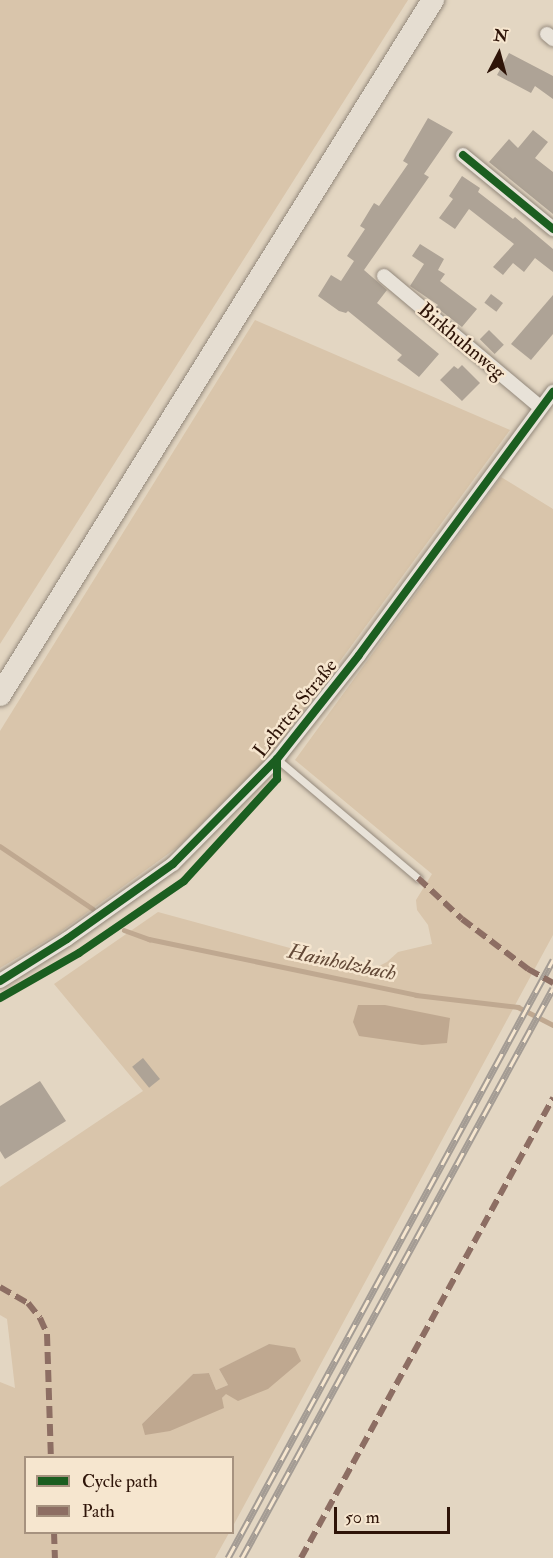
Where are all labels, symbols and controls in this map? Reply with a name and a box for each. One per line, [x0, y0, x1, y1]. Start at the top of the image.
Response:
north arrow [469, 24, 529, 84]
text: N [493, 25, 509, 47]
street label: Birkhuhnweg [413, 297, 511, 385]
street label: Lehrter Straße [248, 654, 342, 762]
water label: Hainholzbach [285, 939, 399, 987]
legend [24, 1456, 234, 1534]
text: Cycle path [82, 1470, 158, 1493]
scale bar [337, 1495, 452, 1533]
text: Path [82, 1500, 115, 1523]
text: 50 m [345, 1506, 380, 1529]

